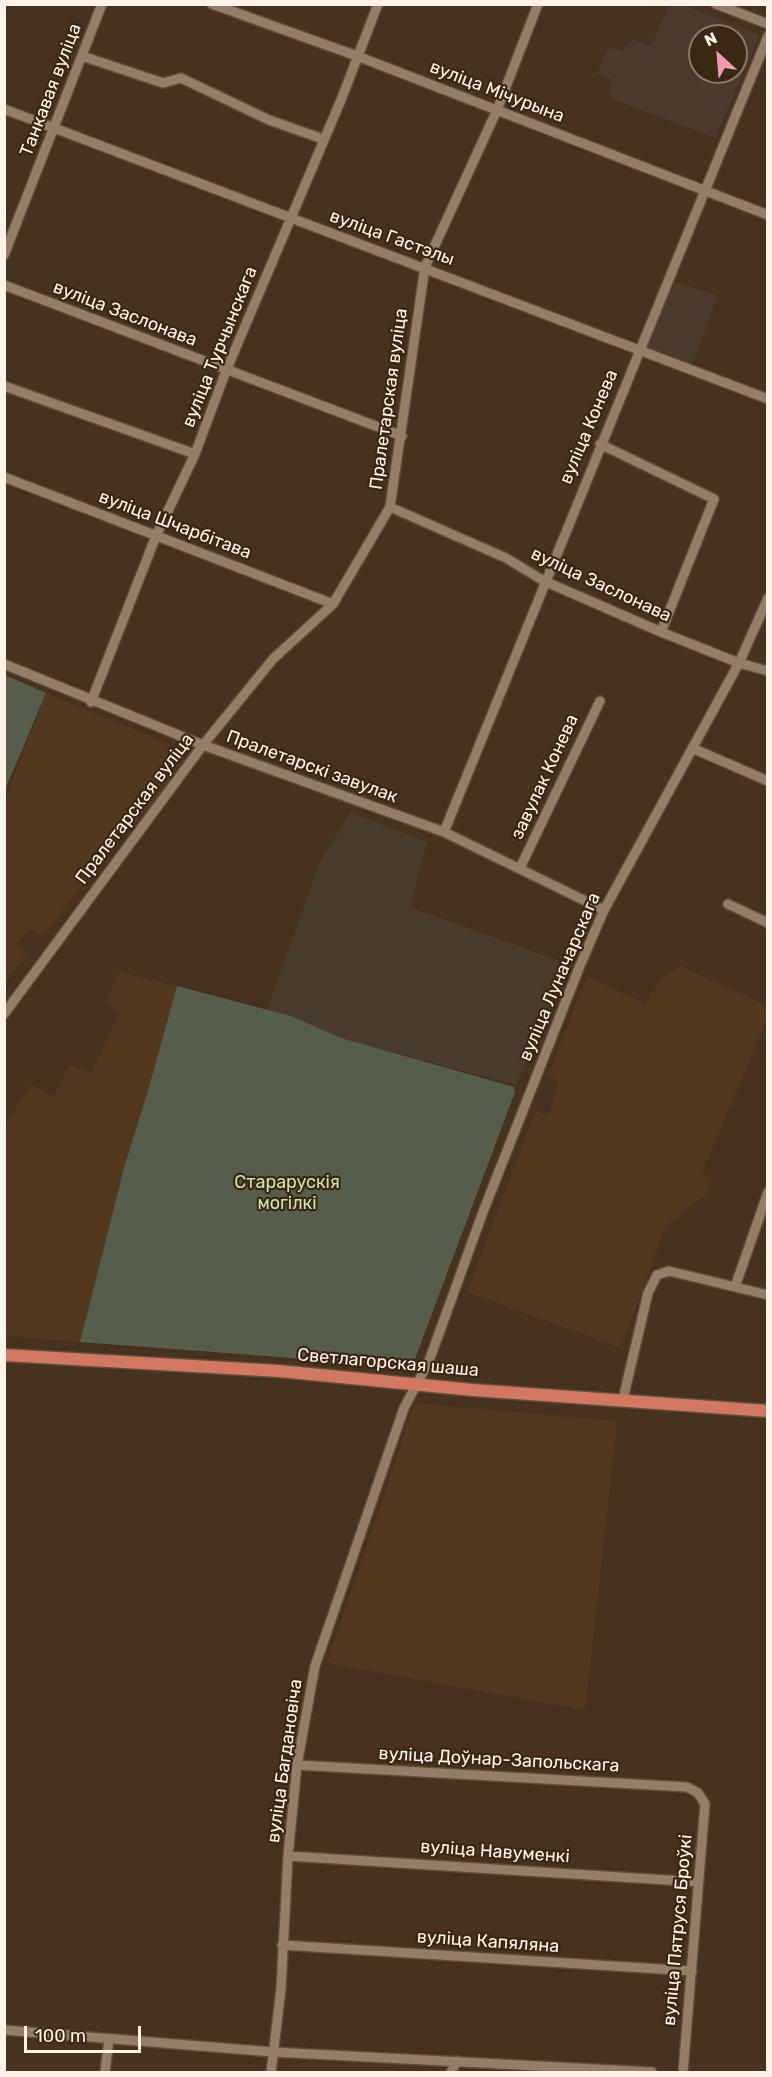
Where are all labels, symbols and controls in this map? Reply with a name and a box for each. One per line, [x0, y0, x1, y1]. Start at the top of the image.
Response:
street label: Танкавая вуліца [16, 21, 86, 159]
north arrow [688, 24, 748, 84]
text: N [701, 28, 720, 50]
street label: вуліца Мічурына [427, 56, 567, 128]
street label: вуліца Гастэлы [327, 205, 457, 271]
street label: вуліца Турчынскага [178, 263, 262, 431]
street label: вуліца Заслонава [50, 277, 200, 351]
street label: Пралетарская вуліца [366, 307, 412, 491]
street label: вуліца Конева [555, 367, 623, 487]
street label: вуліца Шчарбітава [96, 486, 254, 564]
street label: вуліца Заслонава [527, 543, 675, 627]
street label: завулак Конева [507, 711, 583, 843]
street label: Пралетарскі завулак [223, 726, 401, 808]
street label: Пралетарская вуліца [71, 729, 199, 889]
street label: вуліца Луначарскага [515, 890, 605, 1064]
park label: Старарускія могілкі [234, 1172, 340, 1214]
street label: Светлагорская шаша [296, 1344, 480, 1382]
street label: вуліца Багдановіча [263, 1678, 307, 1844]
street label: вуліца Доўнар-Запольскага [378, 1743, 620, 1777]
street label: вуліца Пятруся Броўкі [659, 1834, 697, 2026]
street label: вуліца Навуменкі [420, 1836, 570, 1868]
street label: вуліца Капяляна [416, 1926, 560, 1958]
scale bar [27, 2014, 144, 2052]
text: 100 m [35, 2025, 86, 2047]

